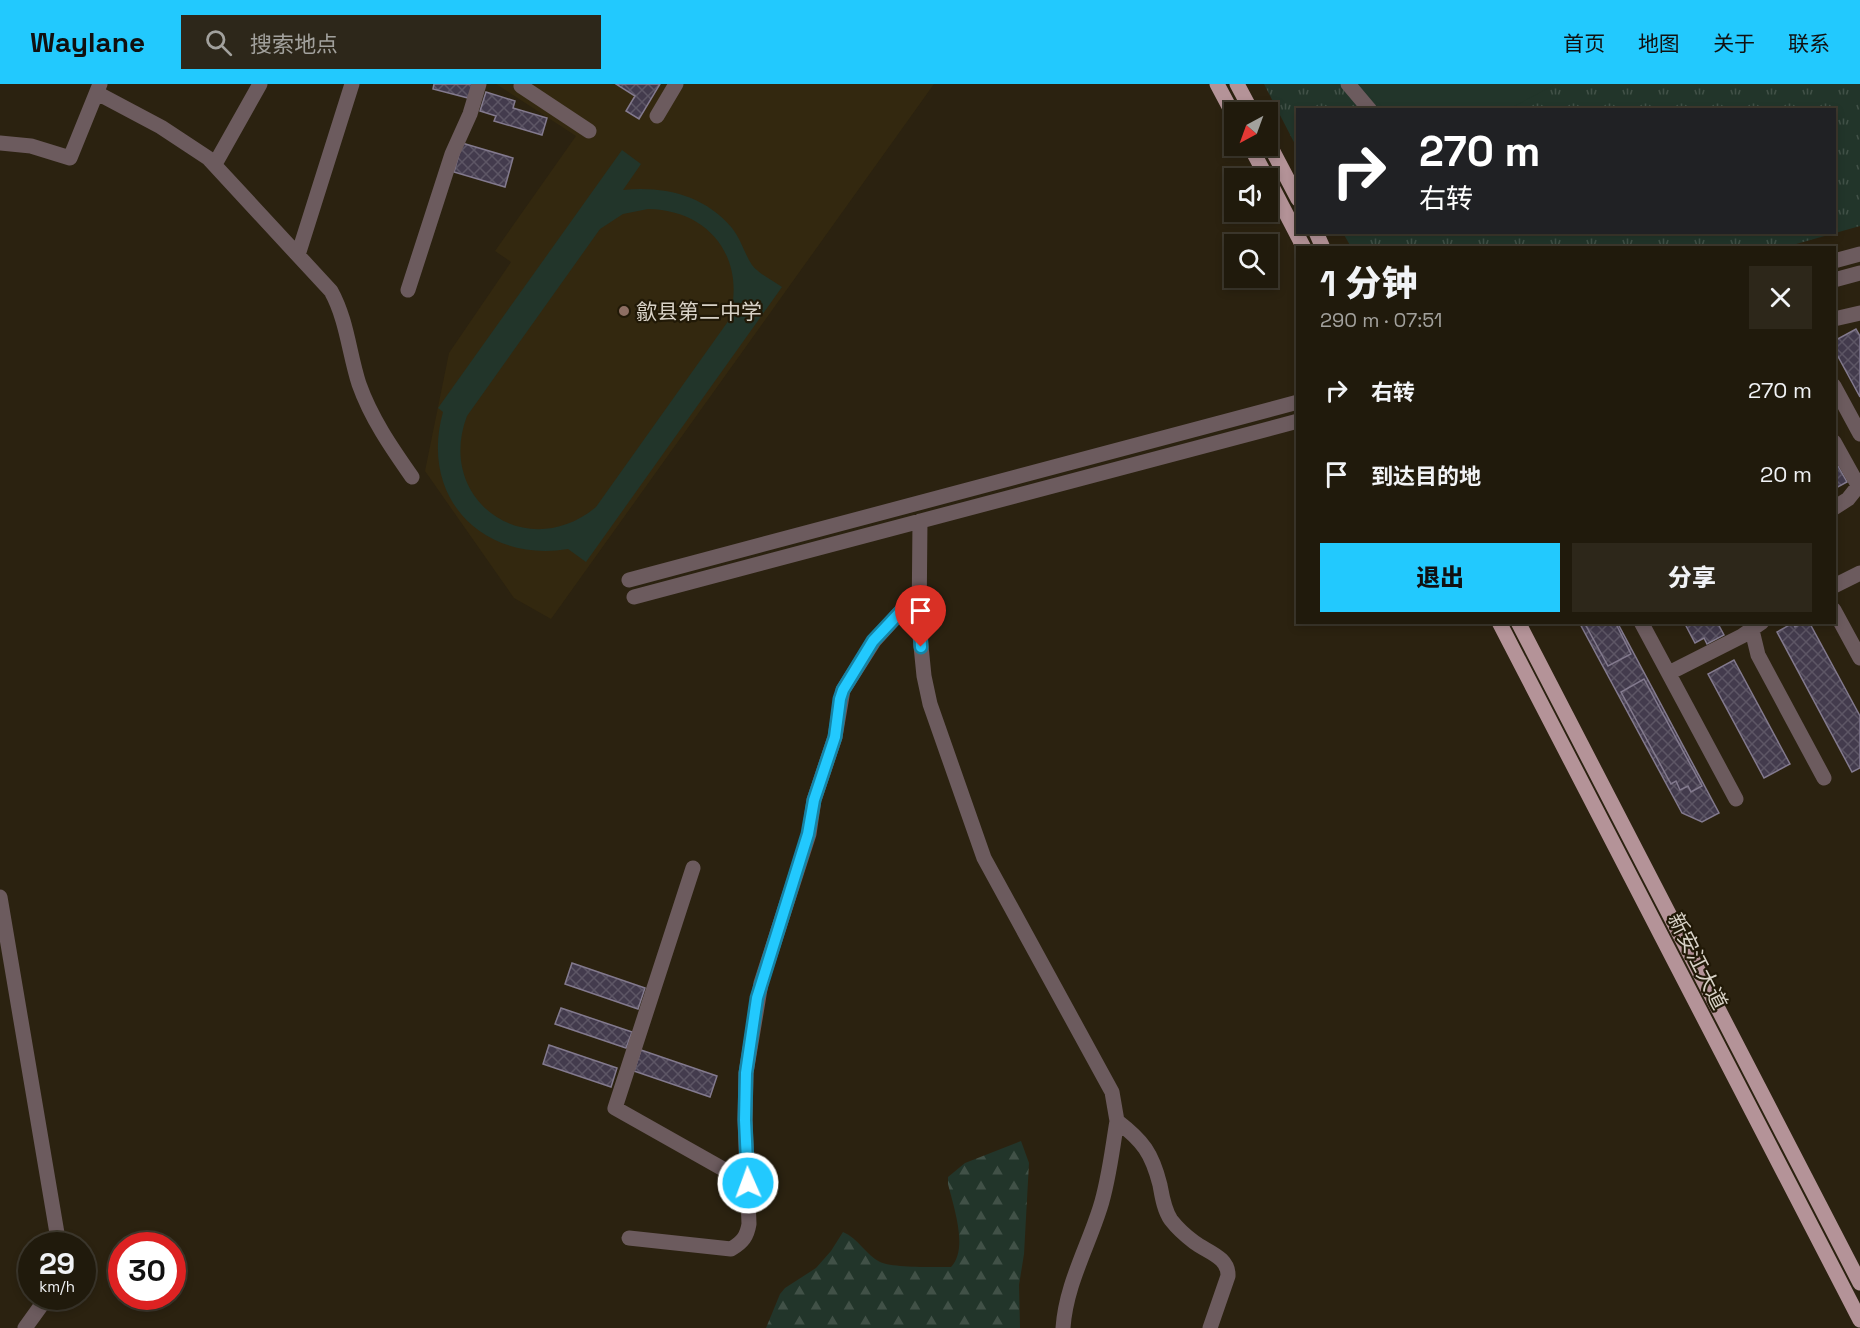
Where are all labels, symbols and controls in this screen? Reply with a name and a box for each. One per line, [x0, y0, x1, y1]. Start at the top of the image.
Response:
search box [181, 15, 601, 69]
text: Waylane [30, 24, 145, 60]
icon: search [202, 26, 235, 59]
text: 搜索地点 [250, 30, 338, 58]
text: 首页 [1563, 30, 1605, 57]
text: 地图 [1638, 30, 1680, 57]
text: 关于 [1713, 30, 1755, 57]
text: 联系 [1788, 30, 1830, 57]
north arrow [1224, 102, 1278, 156]
map controls [1224, 102, 1278, 288]
text: 270 m [1419, 125, 1540, 178]
icon: right [1320, 132, 1398, 210]
button: sound [1224, 168, 1278, 222]
text: 右转 [1419, 181, 1473, 216]
button: search [1224, 234, 1278, 288]
text: 1 分钟 [1320, 261, 1417, 307]
button: close [1749, 266, 1812, 329]
place label: 歙县第二中学 [636, 298, 762, 325]
marker: 歙县第二中学 [617, 304, 631, 318]
text: 290 m · 07:51 [1320, 307, 1442, 333]
icon: right [1320, 374, 1353, 407]
text: 270 m [1748, 376, 1812, 404]
text: 右转 [1371, 378, 1415, 406]
icon: arrive [1320, 458, 1353, 491]
text: 20 m [1760, 460, 1812, 488]
text: 到达目的地 [1371, 462, 1481, 490]
button: 退出 [1320, 543, 1560, 612]
button: 分享 [1572, 543, 1812, 612]
pin [895, 585, 946, 647]
icon: arrive [904, 594, 937, 627]
street label: 新安江大道 [1662, 908, 1734, 1014]
position arrow [716, 1151, 780, 1215]
speed limit sign: 30 [108, 1232, 186, 1310]
text: 29 [39, 1244, 75, 1283]
text: km/h [39, 1277, 75, 1296]

